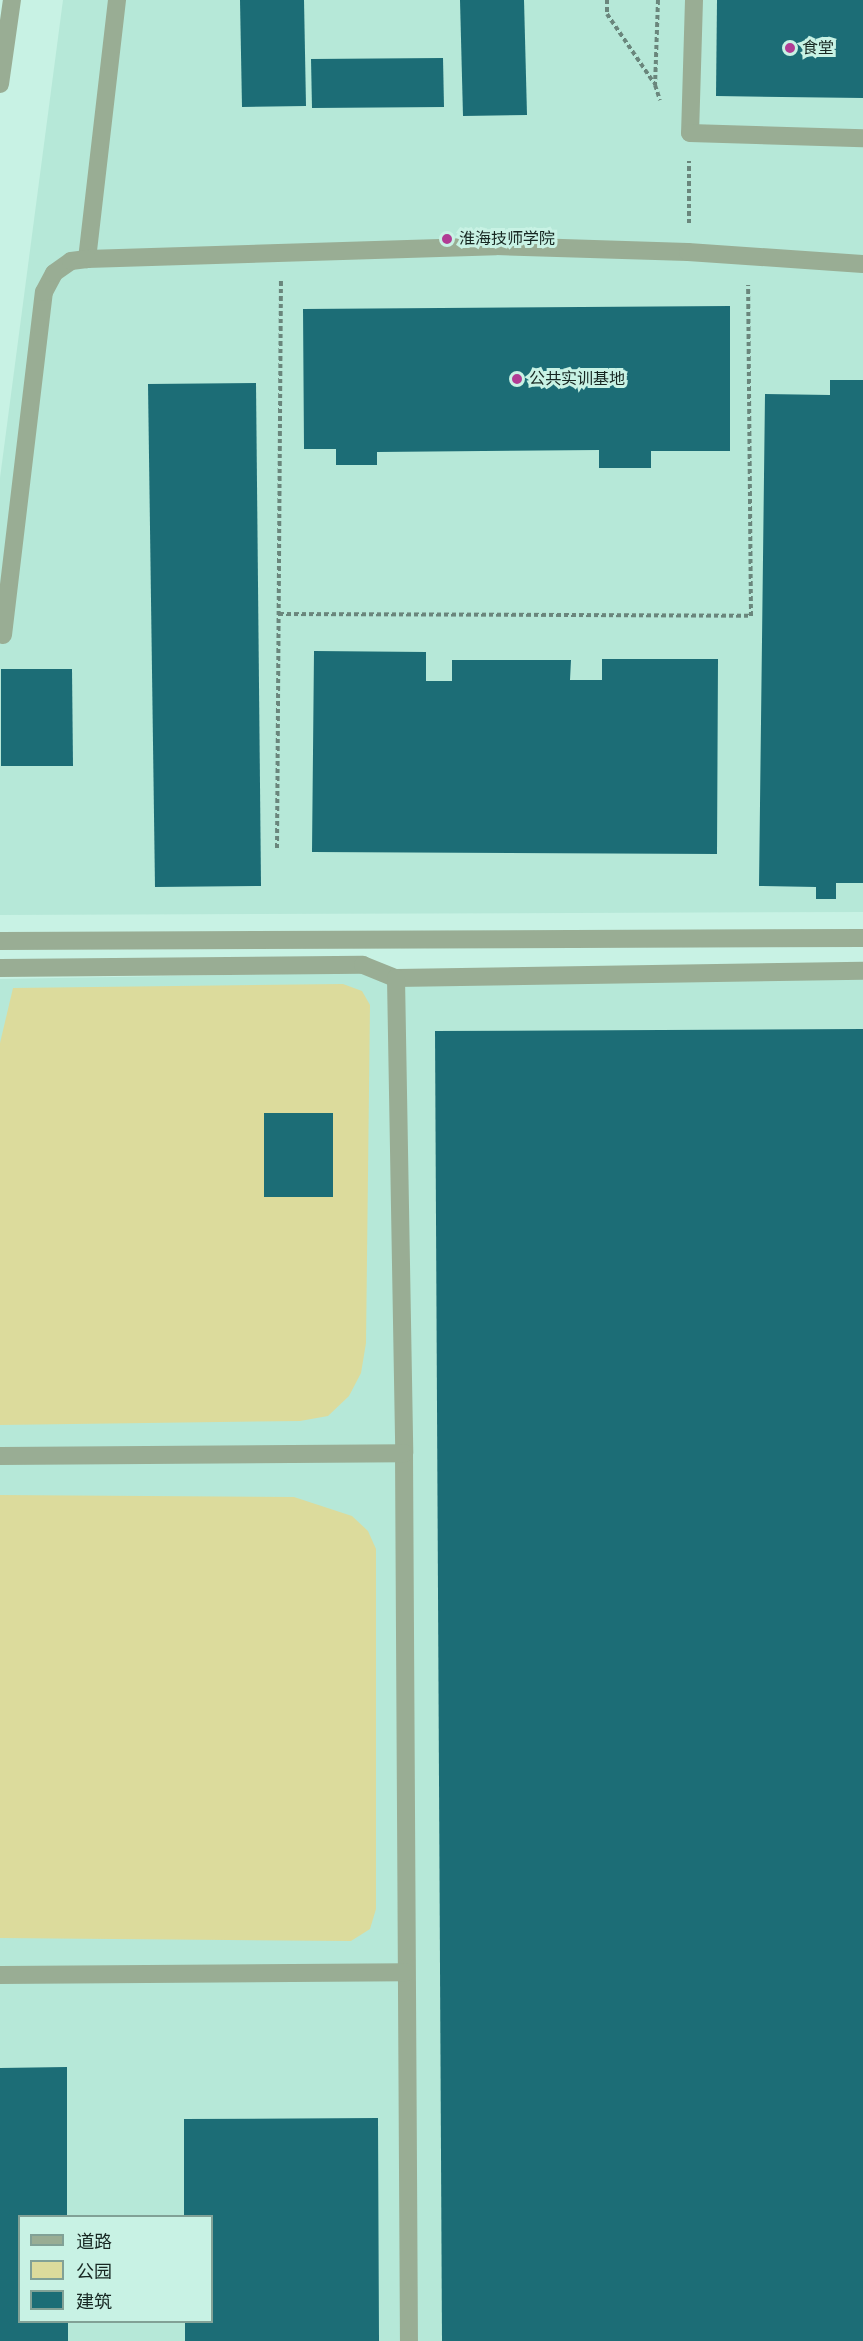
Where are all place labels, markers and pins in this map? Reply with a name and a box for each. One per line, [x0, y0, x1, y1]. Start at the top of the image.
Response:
place label: 食堂 [802, 38, 834, 58]
marker: 食堂 [783, 41, 797, 55]
place label: 淮海技师学院 [459, 229, 555, 249]
marker: 淮海技师学院 [440, 232, 454, 246]
place label: 公共实训基地 [529, 369, 625, 389]
marker: 公共实训基地 [510, 372, 524, 386]

